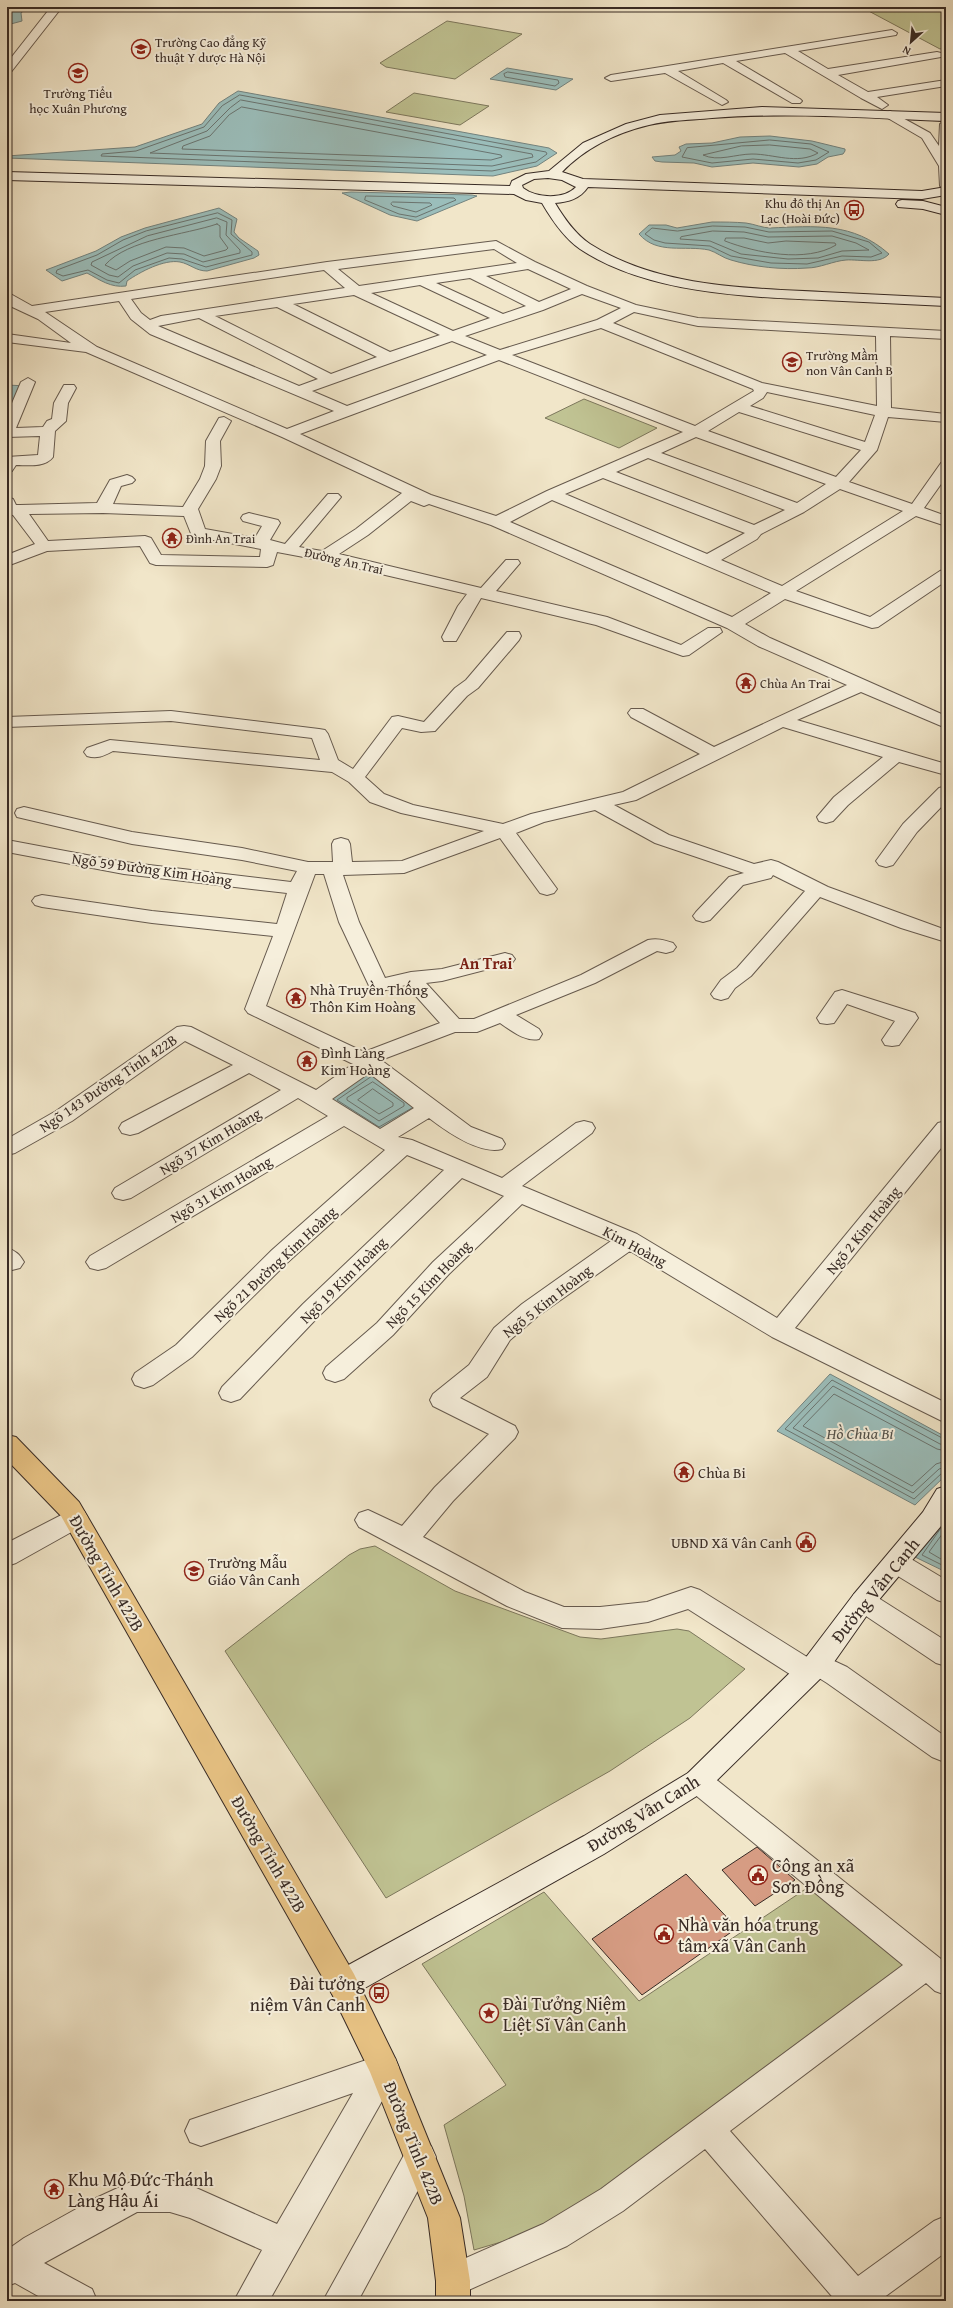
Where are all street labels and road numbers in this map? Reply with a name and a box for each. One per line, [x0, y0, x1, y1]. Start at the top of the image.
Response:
street label: Đường An Trai [303, 543, 386, 579]
street label: Ngõ 59 Đường Kim Hoàng [71, 847, 234, 891]
street label: Ngõ 143 Đường Tỉnh 422B [35, 1029, 181, 1137]
street label: Ngõ 37 Kim Hoàng [155, 1102, 265, 1180]
street label: Ngõ 31 Kim Hoàng [166, 1150, 276, 1228]
street label: Ngõ 2 Kim Hoàng [821, 1181, 905, 1279]
street label: Ngõ 21 Đường Kim Hoàng [209, 1201, 342, 1327]
street label: Kim Hoàng [600, 1220, 671, 1272]
street label: Ngõ 19 Kim Hoàng [295, 1231, 392, 1328]
street label: Ngõ 15 Kim Hoàng [380, 1235, 476, 1333]
street label: Ngõ 5 Kim Hoàng [498, 1259, 596, 1343]
street label: Đường Tỉnh 422B [63, 1510, 151, 1636]
street label: Đường Vân Canh [824, 1532, 926, 1648]
street label: Đường Vân Canh [581, 1768, 705, 1858]
street label: Đường Tỉnh 422B [225, 1791, 313, 1917]
street label: Đường Tỉnh 422B [377, 2077, 451, 2209]

